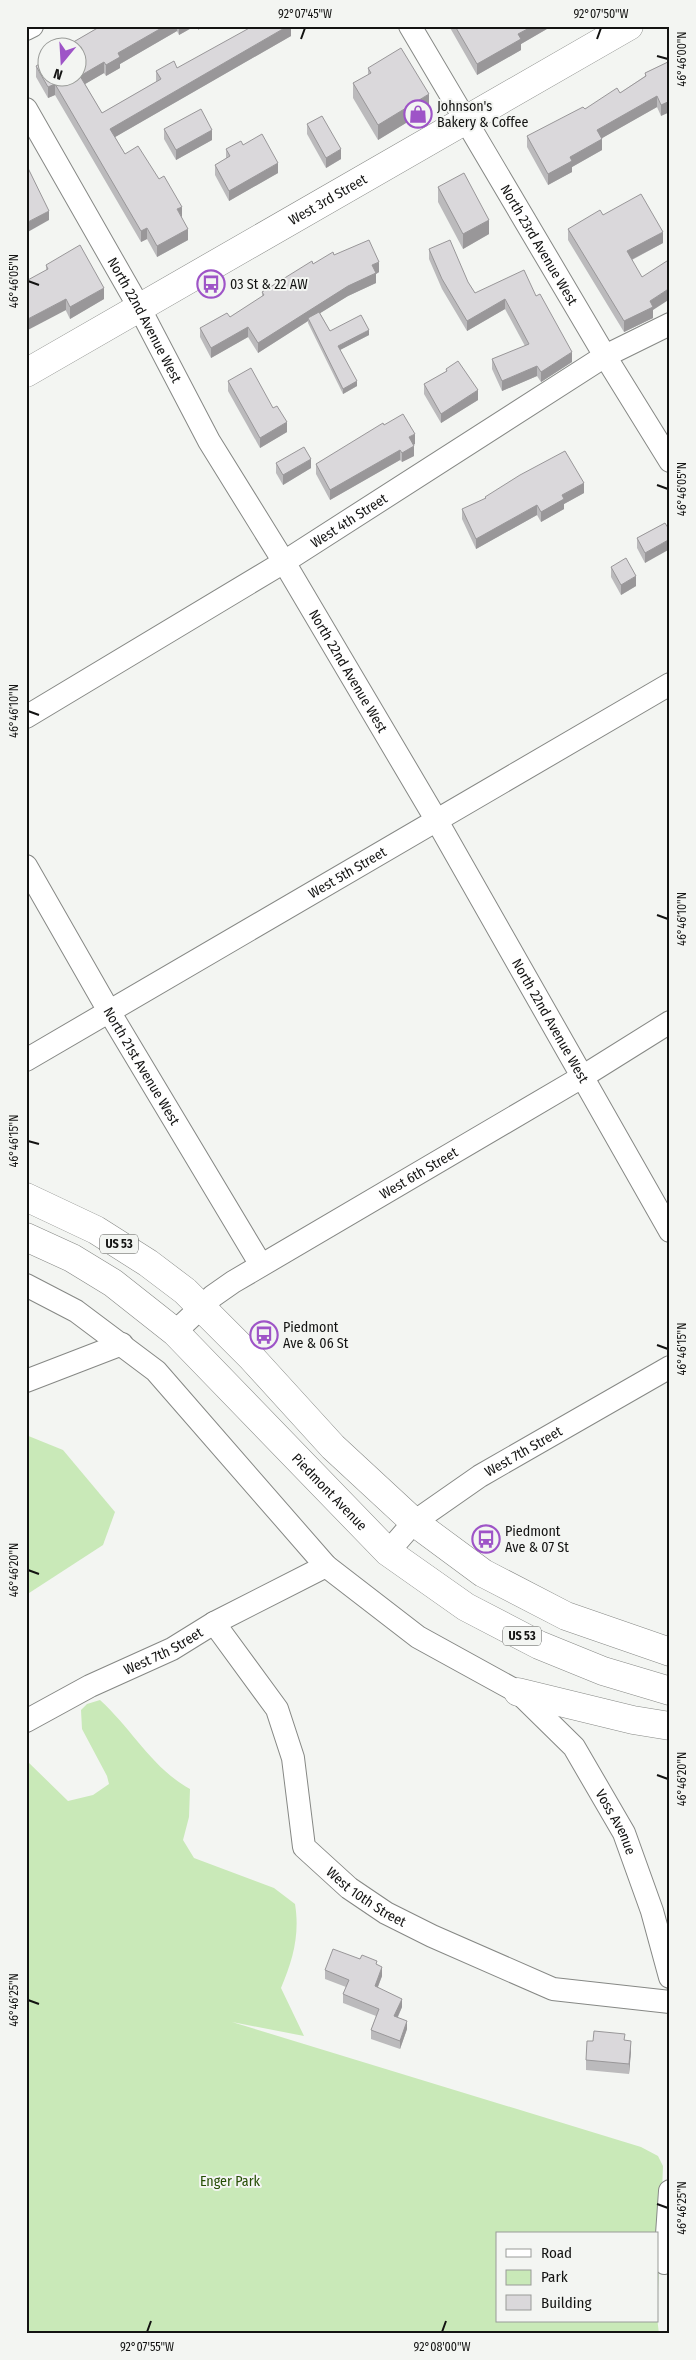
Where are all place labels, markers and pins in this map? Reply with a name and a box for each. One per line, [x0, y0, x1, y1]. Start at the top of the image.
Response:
place label: Johnson's Bakery & Coffee [437, 98, 528, 131]
shop icon: Johnson's Bakery & Coffee [403, 99, 433, 129]
bus stop icon: 03 St & 22 AW [196, 269, 226, 299]
place label: 03 St & 22 AW [230, 276, 308, 293]
place label: Piedmont Ave & 06 St [283, 1319, 349, 1352]
bus stop icon: Piedmont Ave & 06 St [249, 1320, 279, 1350]
place label: Piedmont Ave & 07 St [505, 1523, 569, 1556]
bus stop icon: Piedmont Ave & 07 St [471, 1524, 501, 1554]

